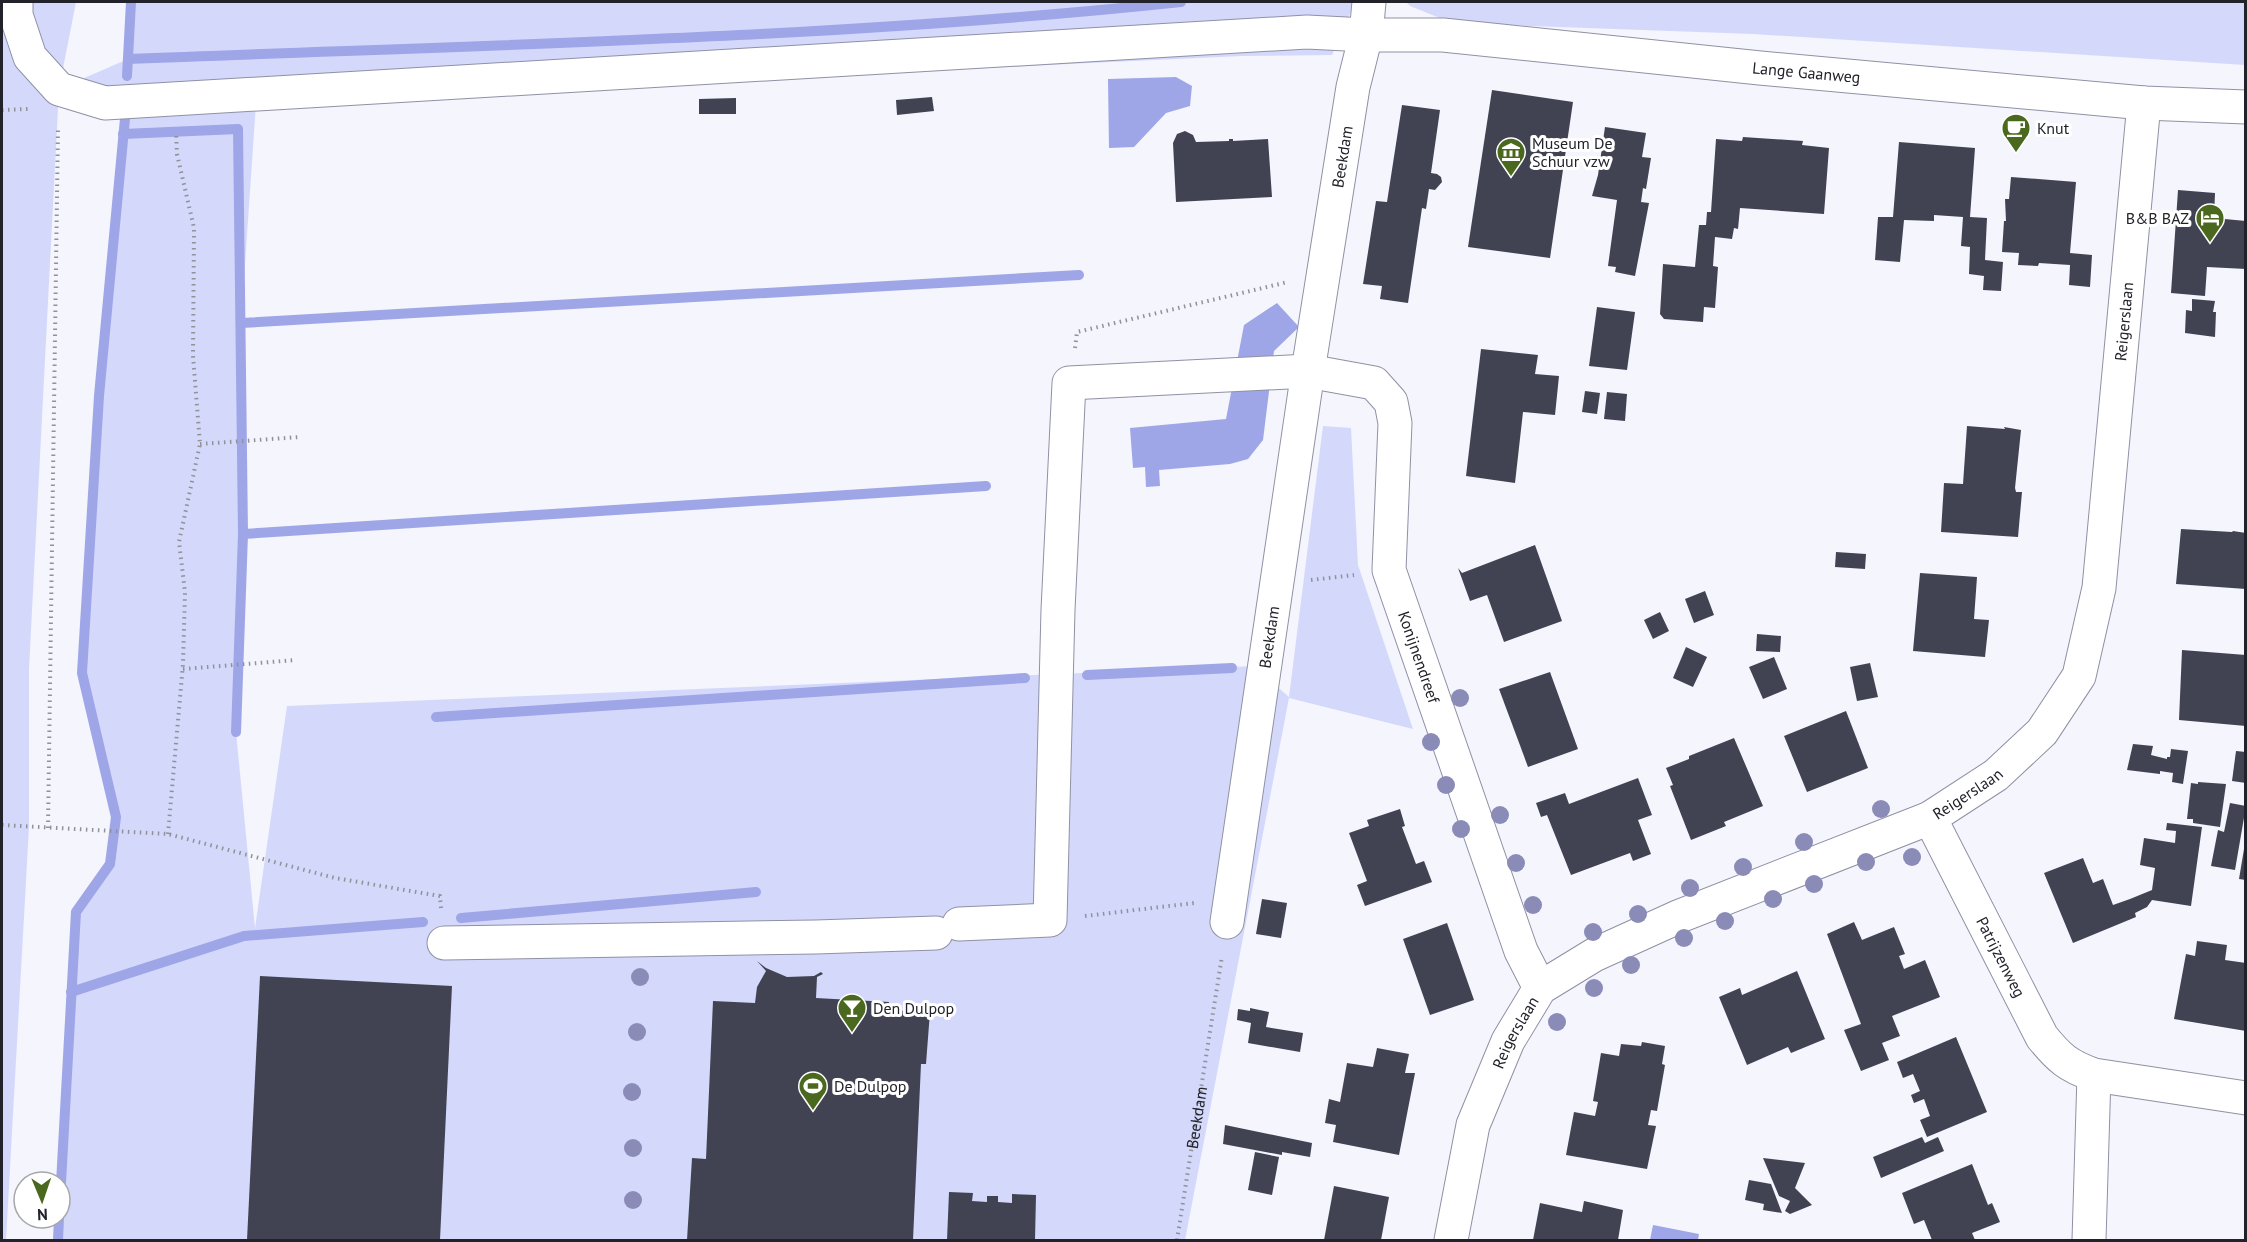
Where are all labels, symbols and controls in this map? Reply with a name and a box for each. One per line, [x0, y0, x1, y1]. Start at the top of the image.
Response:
street label: Lange Gaanweg [1751, 57, 1861, 87]
cafe icon: Knut [2000, 112, 2032, 154]
place label: Knut [2037, 118, 2070, 138]
street label: Beekdam [1327, 124, 1357, 189]
place label: Museum De Schuur vzw [1532, 133, 1613, 171]
museum icon: Museum De Schuur vzw [1495, 136, 1527, 178]
hotel icon: B&B BAZ [2194, 202, 2226, 244]
place label: B&B BAZ [2126, 208, 2189, 228]
street label: Reigerslaan [2110, 281, 2137, 362]
street label: Beekdam [1254, 605, 1283, 670]
street label: Konijnendreef [1394, 609, 1445, 706]
street label: Reigerslaan [1929, 764, 2007, 824]
street label: Patrijzenweg [1972, 913, 2030, 1001]
bar icon: Den Dulpop [836, 992, 868, 1034]
street label: Reigerslaan [1488, 992, 1543, 1071]
place label: Den Dulpop [873, 998, 954, 1018]
sports icon: De Dulpop [797, 1070, 829, 1112]
place label: De Dulpop [834, 1076, 907, 1096]
street label: Beekdam [1182, 1085, 1211, 1150]
north arrow [12, 1170, 72, 1230]
text: N [37, 1205, 48, 1225]

